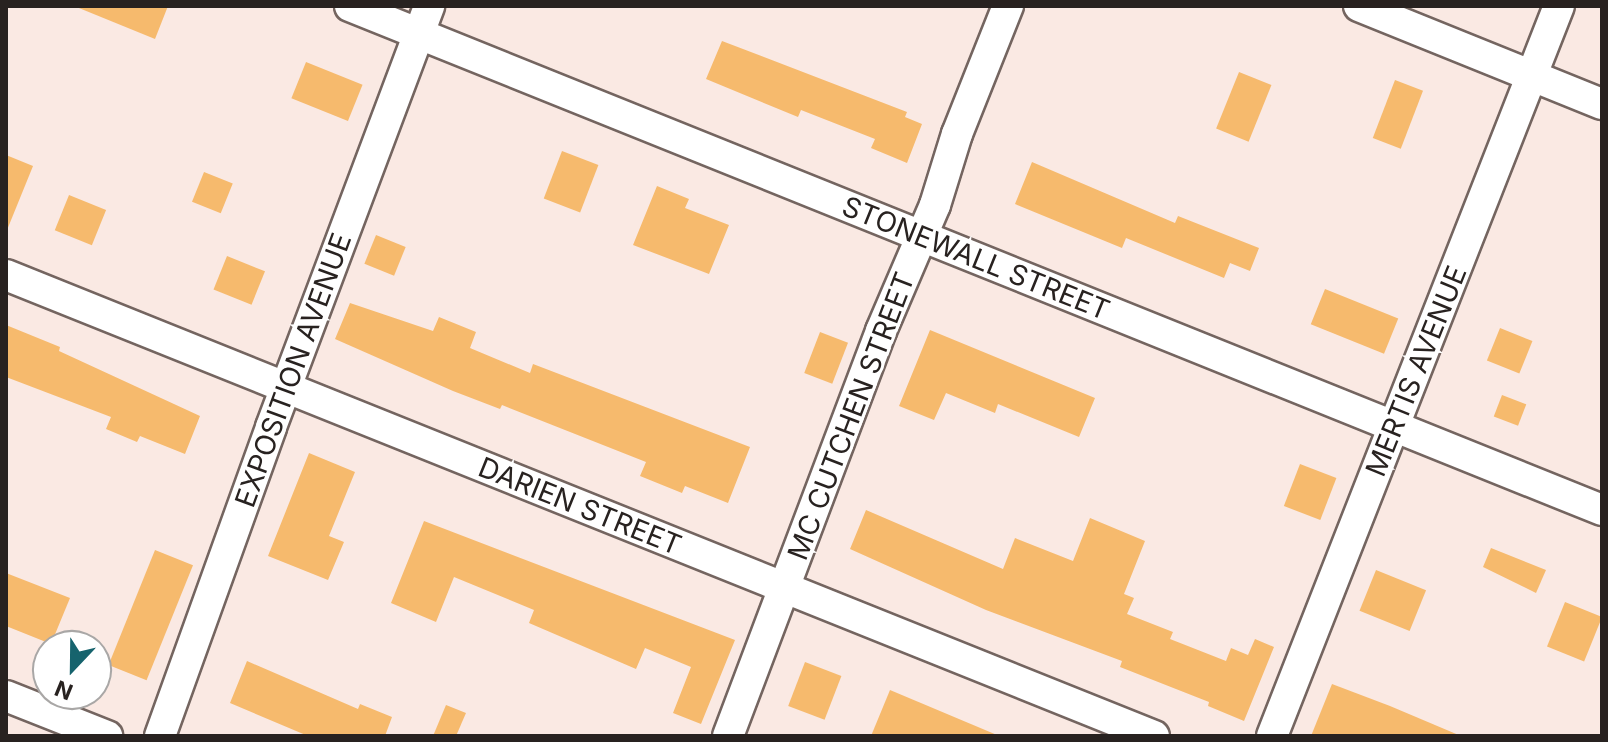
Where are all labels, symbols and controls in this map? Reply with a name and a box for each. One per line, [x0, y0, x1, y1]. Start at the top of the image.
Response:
street label: STONEWALL STREET [837, 189, 1115, 327]
street label: EXPOSITION AVENUE [228, 228, 358, 512]
street label: MERTIS AVENUE [1358, 261, 1474, 481]
street label: MC CUTCHEN STREET [781, 268, 921, 564]
street label: DARIEN STREET [474, 450, 686, 562]
north arrow [32, 630, 112, 710]
text: N [51, 675, 76, 706]

